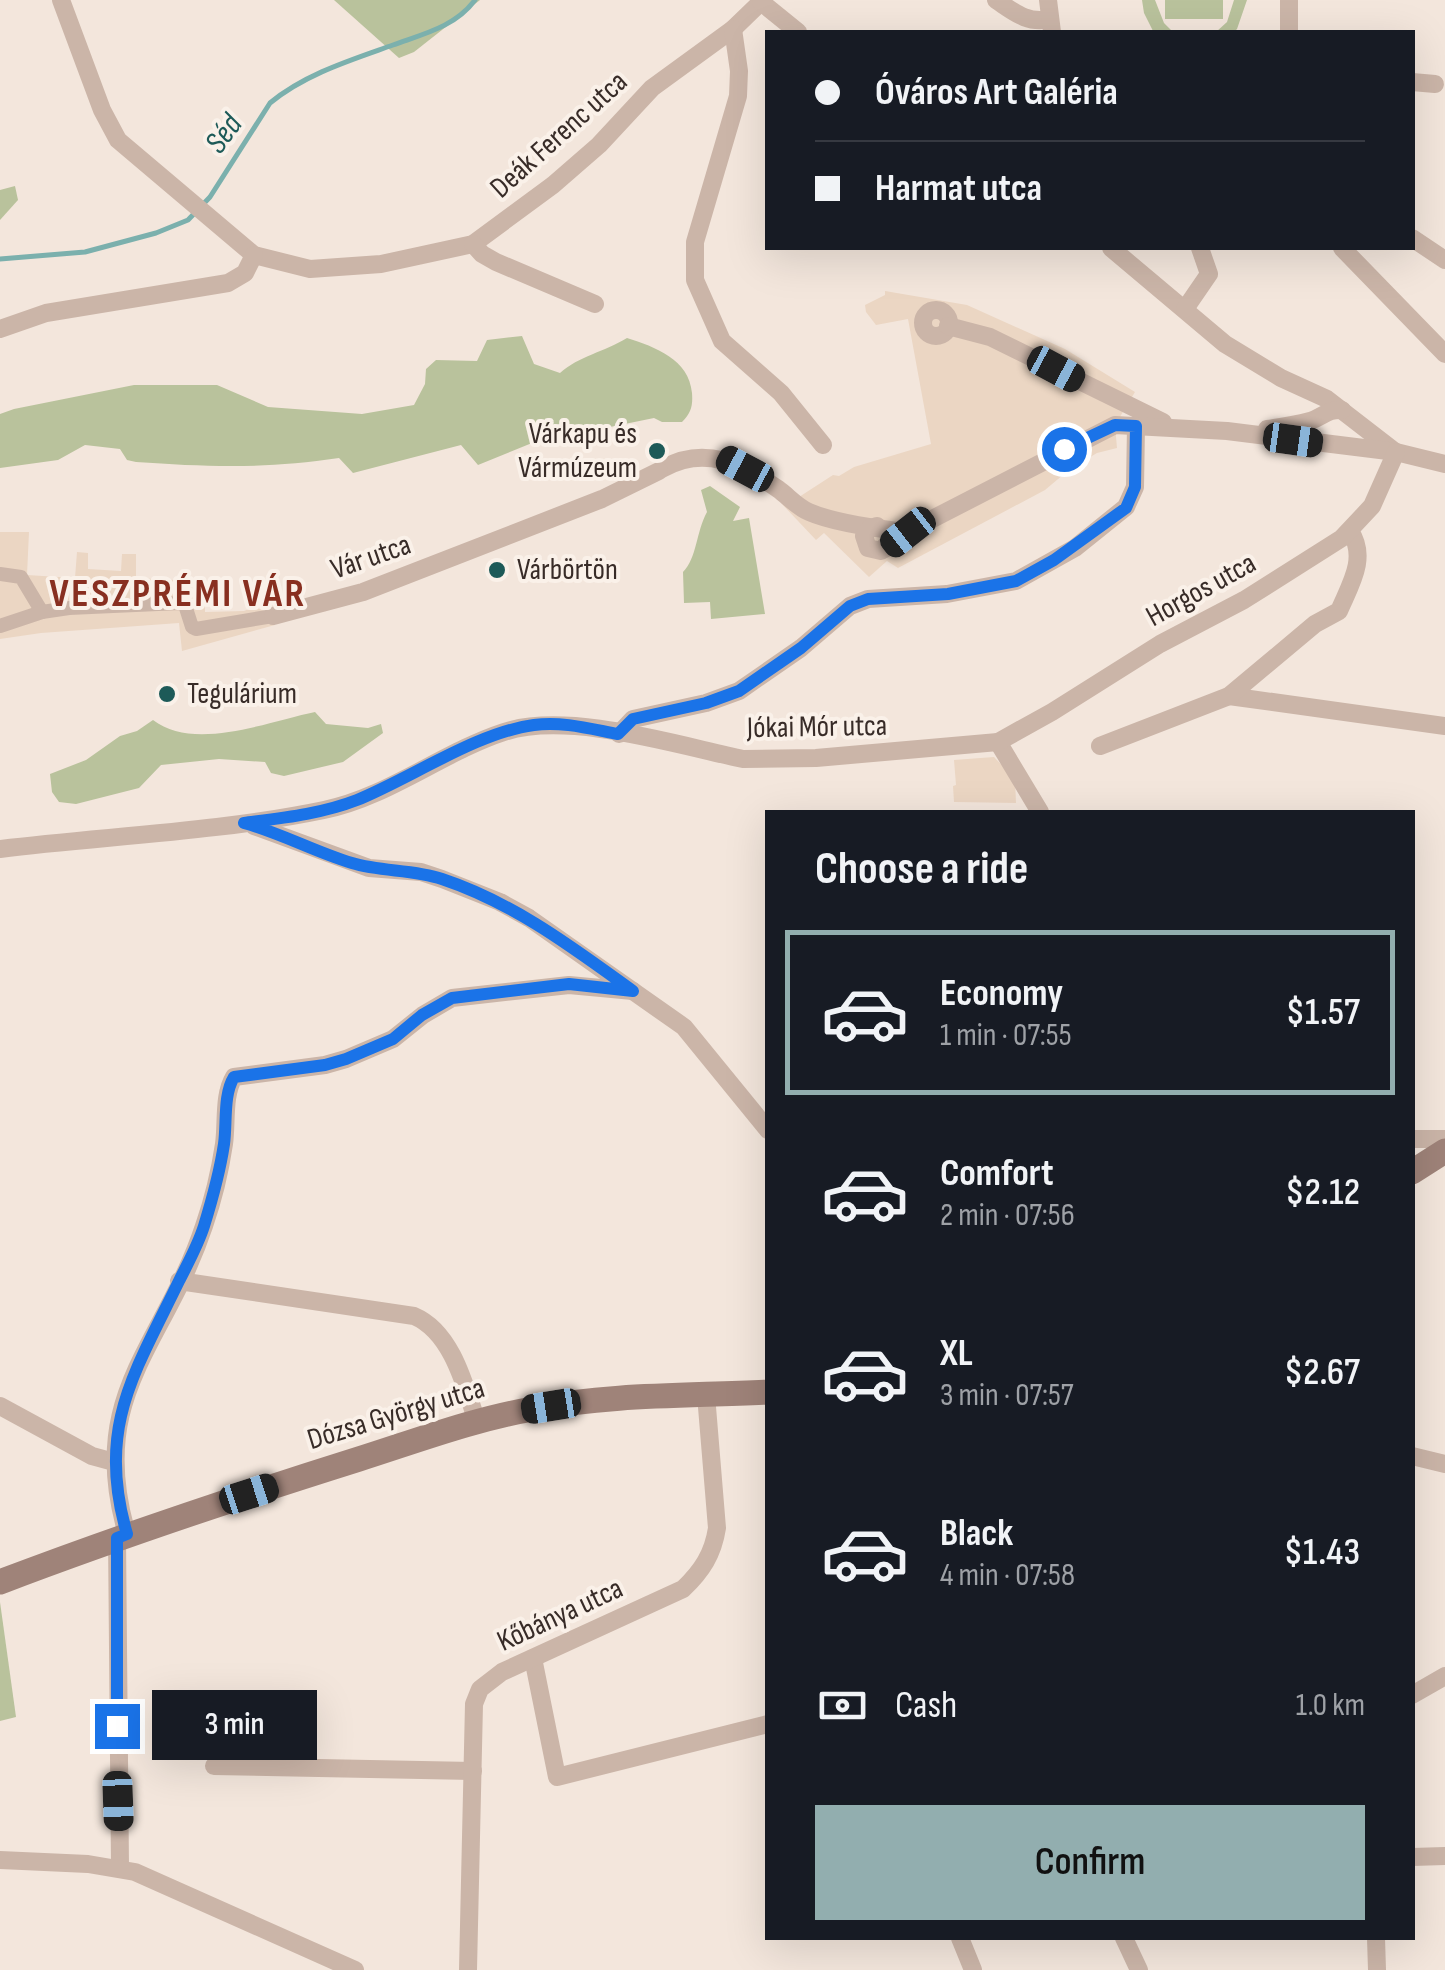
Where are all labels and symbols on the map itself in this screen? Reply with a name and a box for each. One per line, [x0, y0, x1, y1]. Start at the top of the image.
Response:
street label: Deák Ferenc utca [483, 64, 635, 206]
water label: Séd [197, 106, 252, 161]
car [1022, 342, 1090, 396]
place label: Várkapu és Vármúzeum [518, 416, 637, 486]
car [1261, 421, 1325, 459]
route start [1042, 427, 1087, 472]
marker: Várkapu és Vármúzeum [646, 440, 668, 462]
car [711, 442, 779, 496]
car [875, 502, 941, 562]
street label: Vár utca [326, 527, 416, 587]
street label: Horgos utca [1140, 545, 1262, 635]
place label: Várbörtön [517, 552, 618, 588]
marker: Várbörtön [486, 559, 508, 581]
district label: VESZPRÉMI VÁR [49, 570, 307, 618]
place label: Tegulárium [187, 676, 297, 712]
marker: Tegulárium [156, 683, 178, 705]
street label: Jókai Mór utca [746, 708, 887, 746]
street label: Dózsa György utca [303, 1370, 489, 1458]
car [519, 1386, 583, 1426]
car [216, 1470, 282, 1518]
street label: Kőbánya utca [492, 1570, 628, 1660]
callout: 3 min [152, 1691, 317, 1761]
route end [95, 1704, 140, 1749]
car [102, 1770, 134, 1832]

